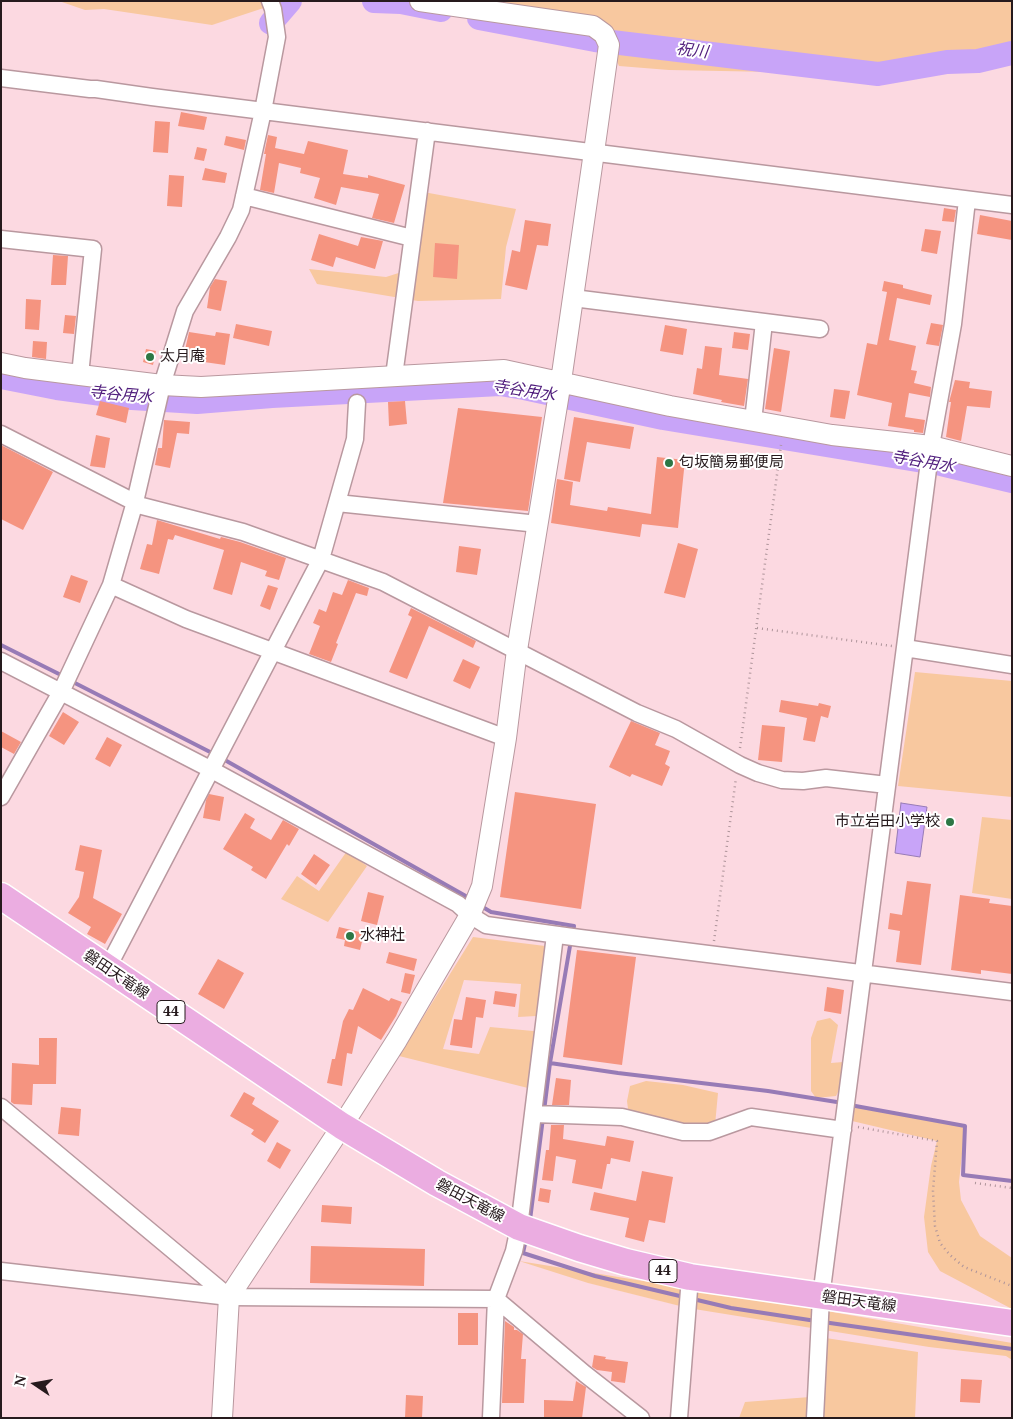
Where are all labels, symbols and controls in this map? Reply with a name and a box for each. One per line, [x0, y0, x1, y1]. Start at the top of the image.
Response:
water label: 祝川 [675, 40, 709, 62]
place label: 太月庵 [160, 348, 205, 366]
marker: 太月庵 [144, 351, 156, 363]
water label: 寺谷用水 [491, 377, 557, 405]
water label: 寺谷用水 [88, 383, 154, 407]
water label: 寺谷用水 [890, 447, 956, 477]
place label: 匂坂簡易郵便局 [679, 454, 784, 472]
marker: 匂坂簡易郵便局 [663, 457, 675, 469]
place label: 市立岩田小学校 [835, 813, 940, 831]
marker: 市立岩田小学校 [944, 816, 956, 828]
place label: 水神社 [360, 927, 405, 945]
marker: 水神社 [344, 930, 356, 942]
street label: 磐田天竜線 [80, 947, 152, 1003]
road number: 44 [157, 1000, 185, 1024]
street label: 磐田天竜線 [433, 1175, 507, 1227]
road number: 44 [649, 1260, 677, 1282]
street label: 磐田天竜線 [821, 1288, 897, 1316]
north arrow [10, 1359, 60, 1409]
text: N [9, 1373, 30, 1388]

